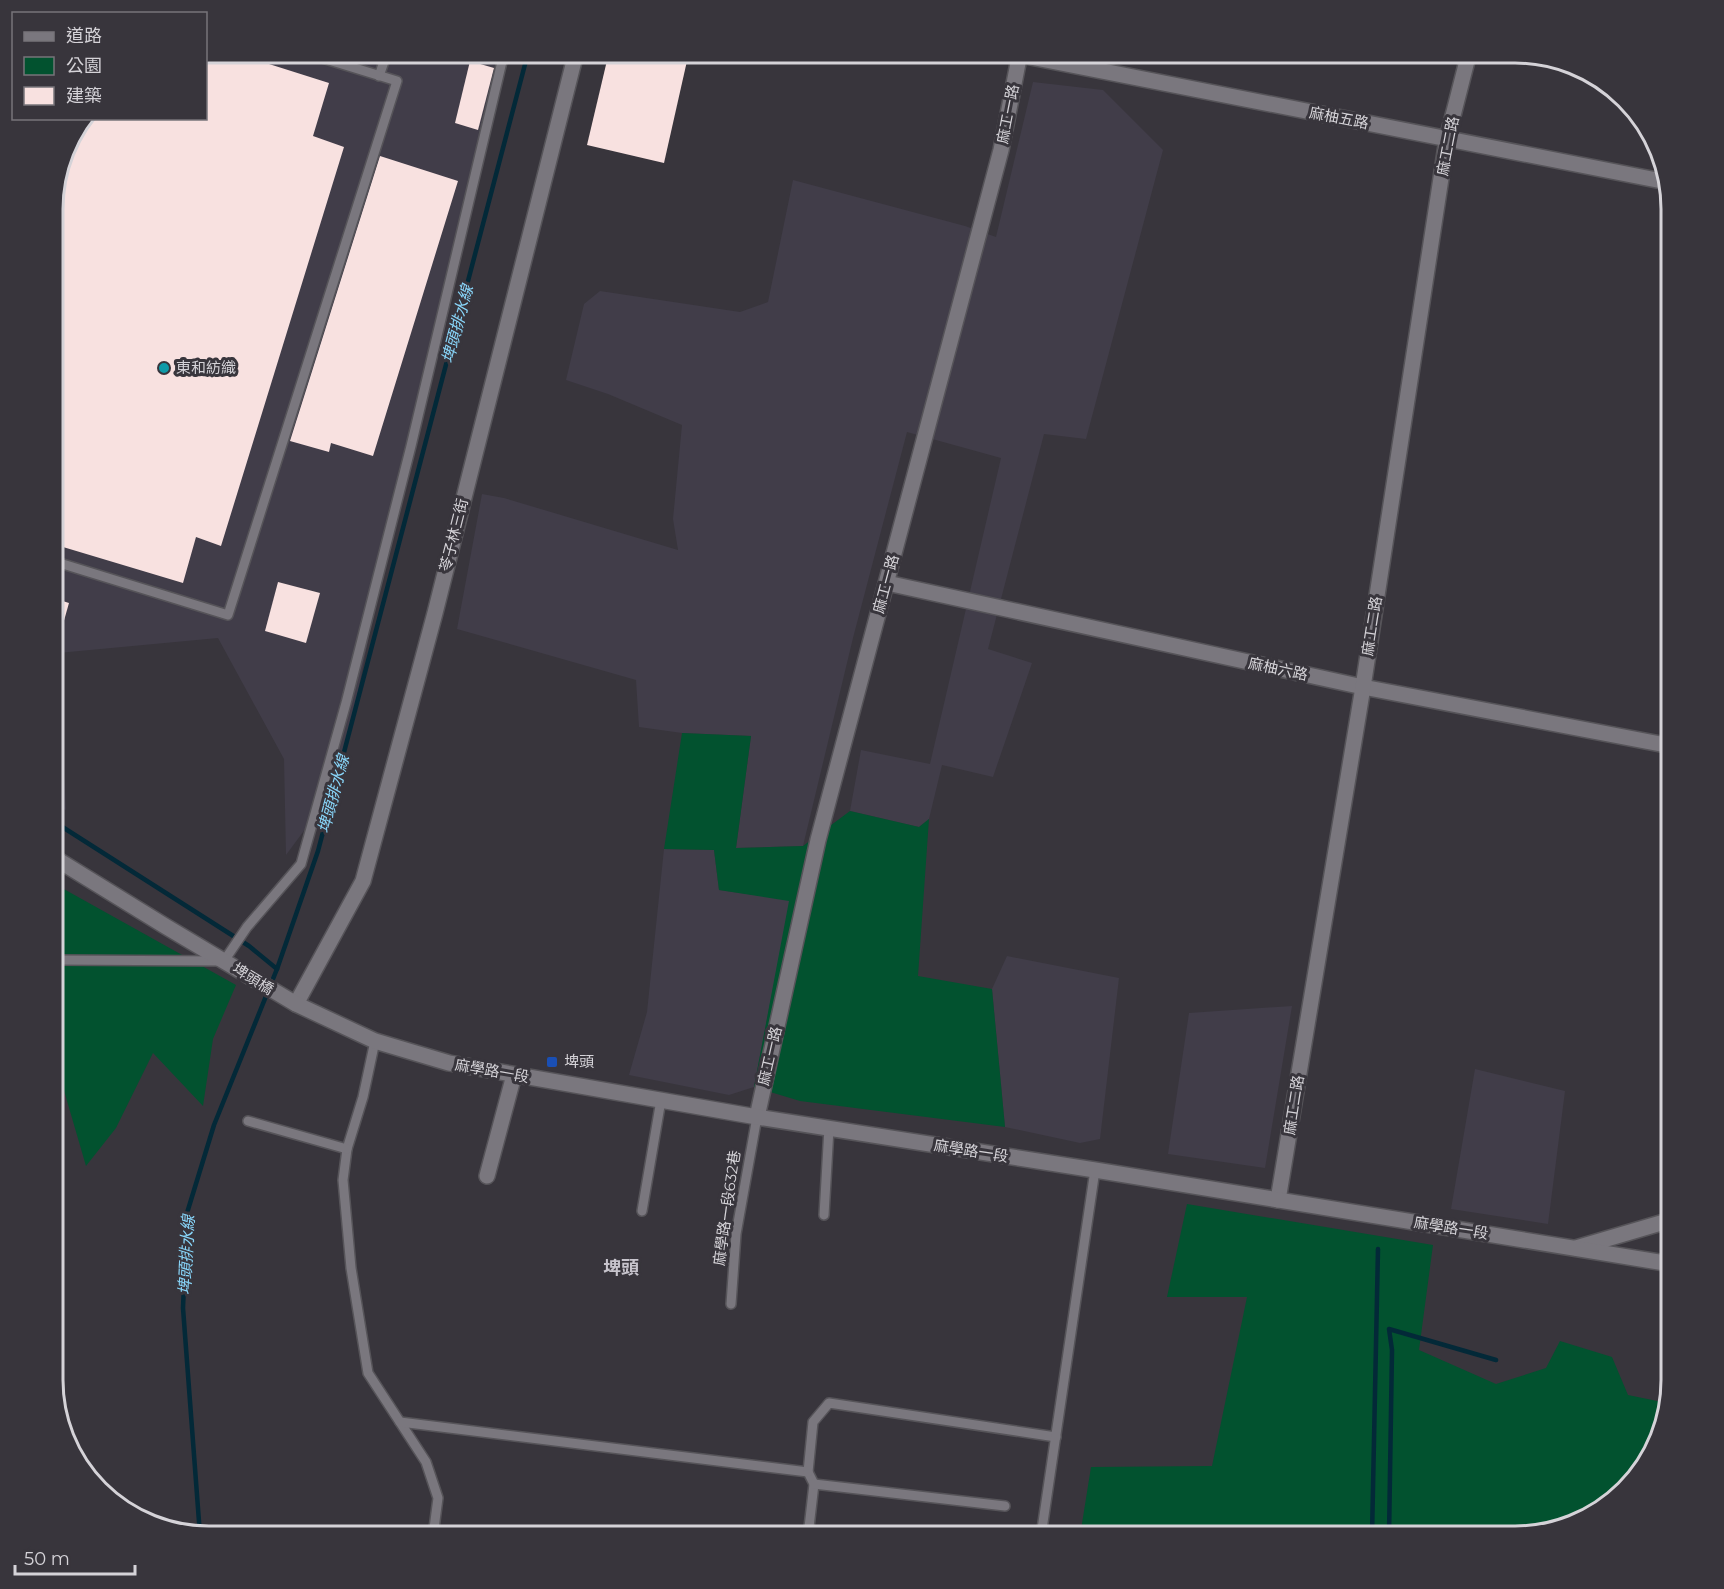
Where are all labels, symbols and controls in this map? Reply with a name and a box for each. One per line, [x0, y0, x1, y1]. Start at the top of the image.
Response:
legend [12, 12, 207, 120]
text: 道路 [66, 25, 102, 47]
text: 公園 [66, 55, 102, 77]
street label: 麻工一路 [992, 83, 1023, 145]
text: 建築 [66, 85, 102, 107]
street label: 麻柚五路 [1308, 102, 1370, 133]
street label: 麻工二路 [1432, 115, 1463, 177]
water label: 埤頭排水線 [438, 281, 478, 365]
place label: 東和紡織 [176, 358, 236, 377]
marker: 東和紡織 [157, 361, 171, 375]
street label: 苓子林三街 [435, 496, 472, 574]
street label: 麻工一路 [869, 552, 902, 615]
street label: 麻工二路 [1357, 595, 1386, 657]
street label: 麻柚六路 [1247, 653, 1309, 684]
water label: 埤頭排水線 [314, 751, 354, 835]
street label: 埤頭橋 [229, 959, 277, 999]
street label: 麻工一路 [754, 1025, 786, 1087]
place label: 埤頭 [564, 1052, 594, 1071]
street label: 麻學路一段 [453, 1055, 531, 1086]
marker: 埤頭 [545, 1055, 559, 1069]
street label: 麻工二路 [1279, 1074, 1308, 1136]
street label: 麻學路一段 [933, 1135, 1010, 1166]
street label: 麻學路一段632巷 [709, 1149, 744, 1267]
street label: 麻學路一段 [1413, 1212, 1490, 1243]
water label: 埤頭排水線 [175, 1213, 198, 1295]
district label: 埤頭 [603, 1257, 639, 1279]
scale bar [15, 1538, 135, 1576]
text: 50 m [24, 1548, 70, 1570]

